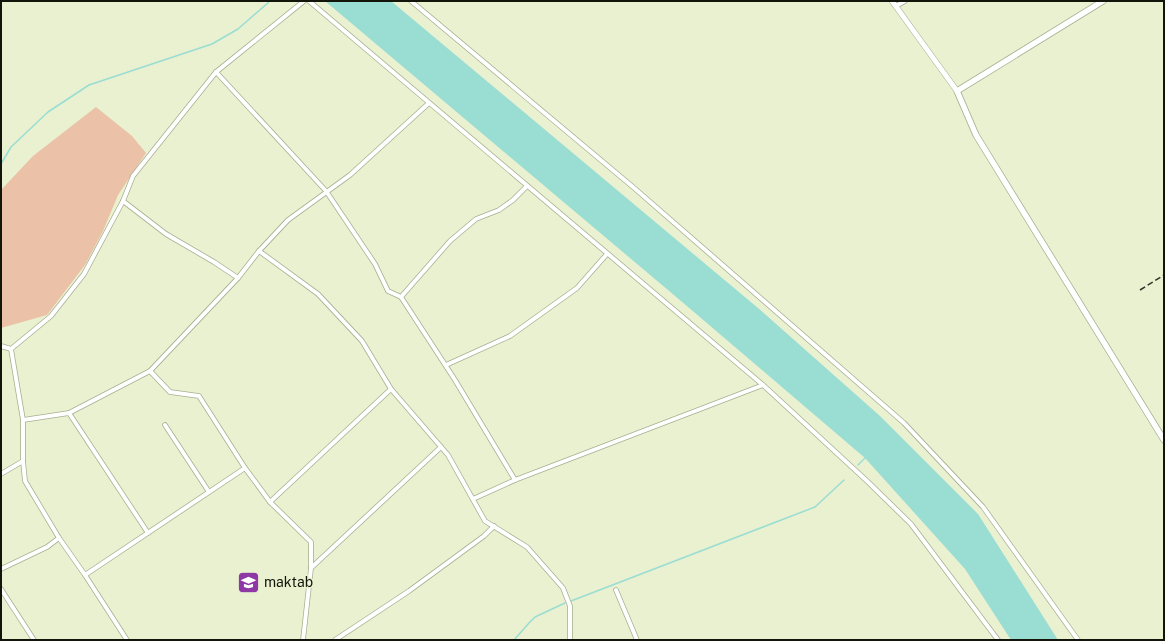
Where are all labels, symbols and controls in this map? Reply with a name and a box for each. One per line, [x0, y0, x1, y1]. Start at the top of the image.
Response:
school or university icon: maktab [235, 569, 261, 595]
place label: maktab [264, 574, 313, 590]

